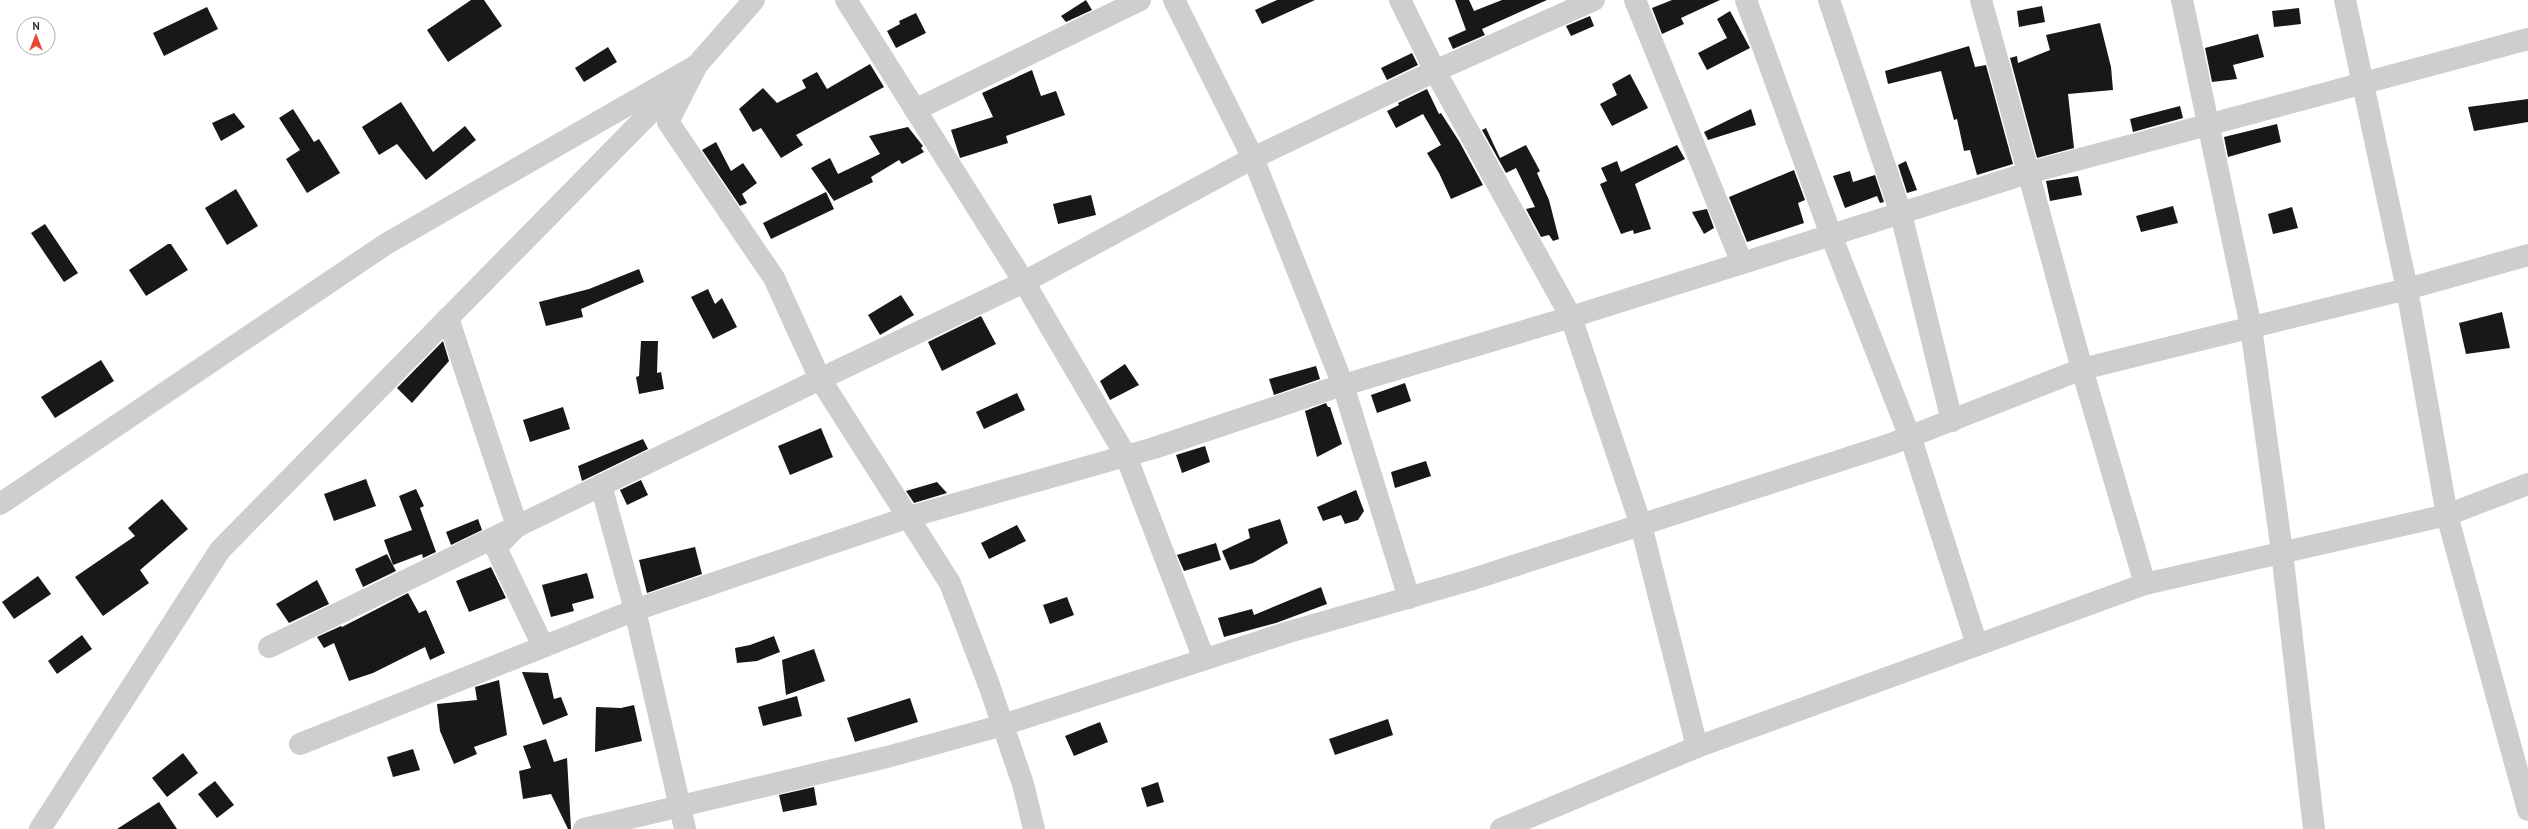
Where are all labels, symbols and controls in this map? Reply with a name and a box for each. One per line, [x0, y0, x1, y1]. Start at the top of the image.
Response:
north arrow [16, 16, 56, 56]
text: N [32, 19, 40, 33]

